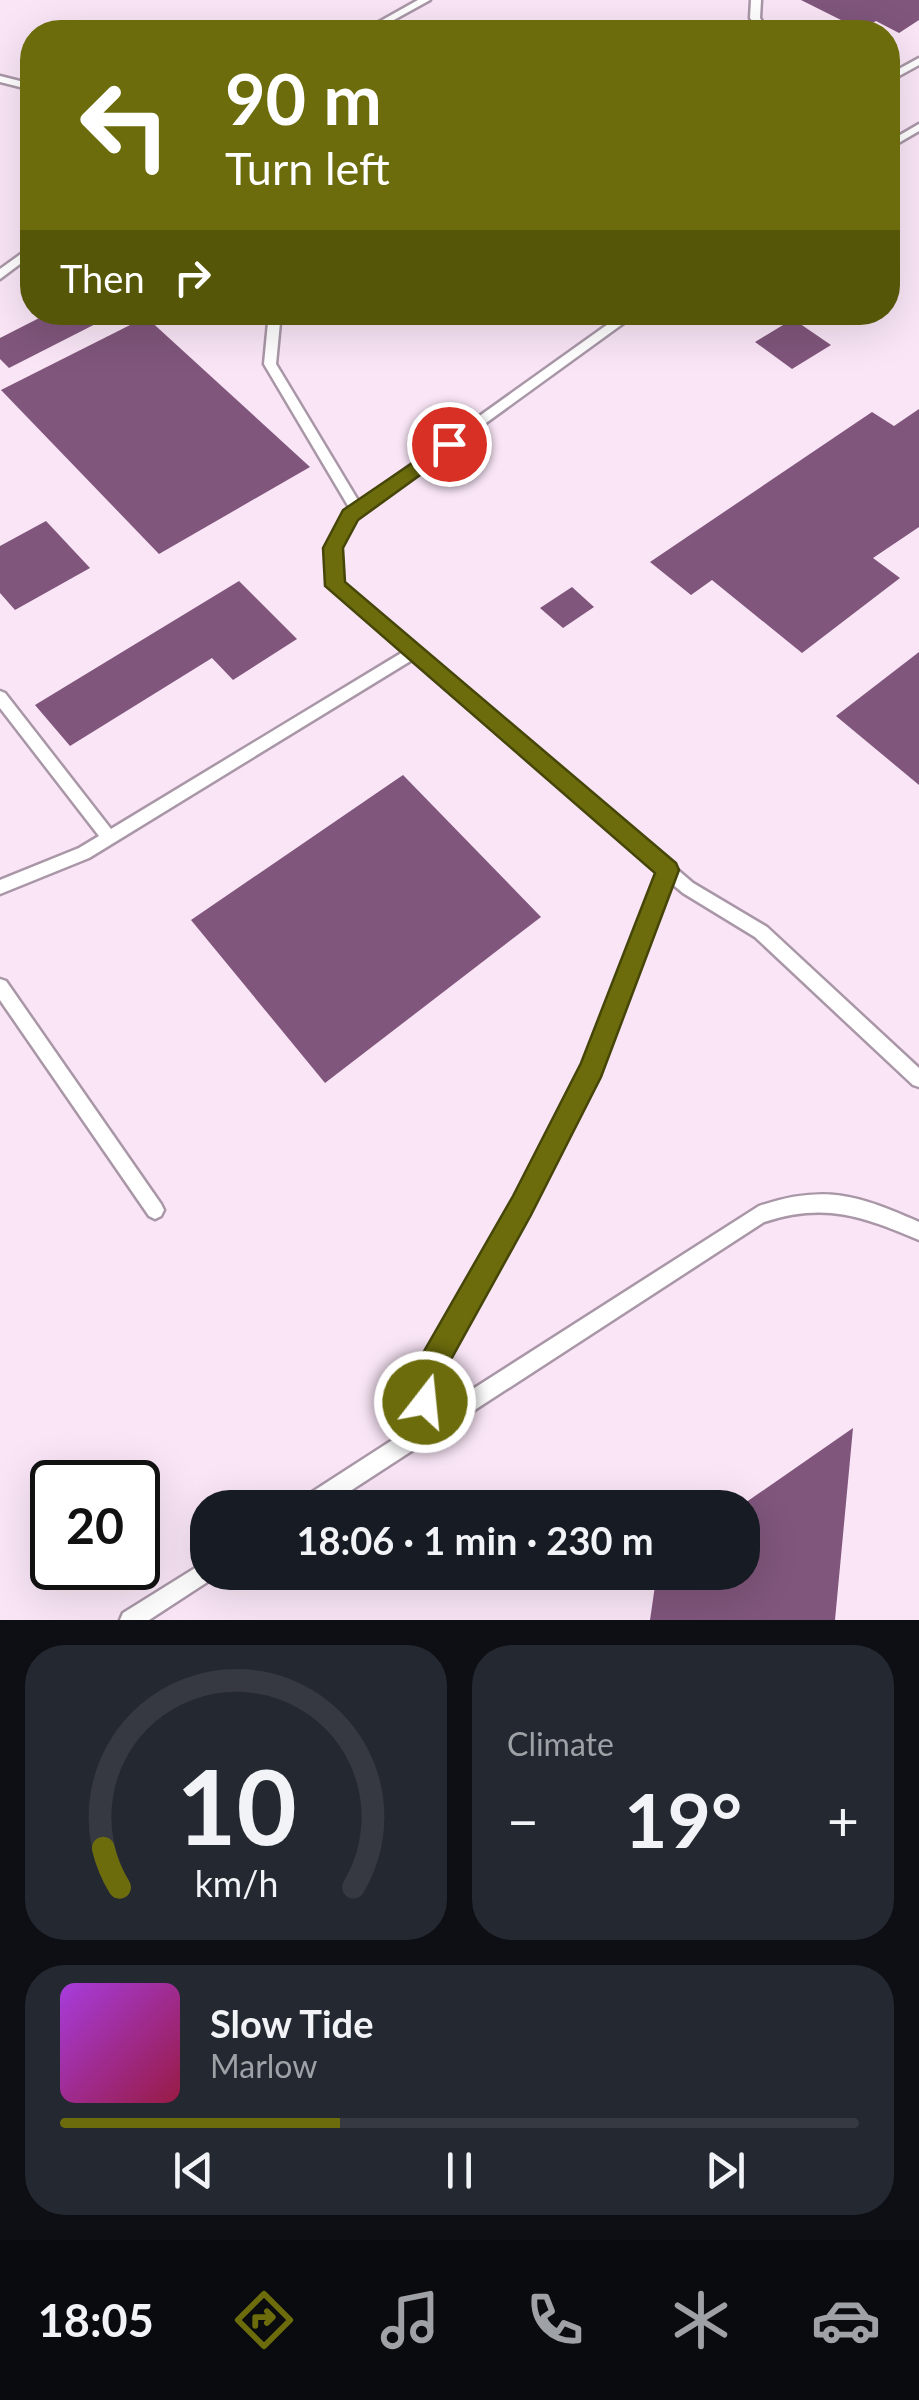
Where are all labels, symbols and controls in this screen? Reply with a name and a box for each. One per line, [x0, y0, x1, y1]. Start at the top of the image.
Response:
text: 90 m [225, 56, 382, 140]
icon: left [60, 60, 190, 190]
text: Turn left [225, 141, 390, 195]
icon: right [165, 250, 220, 305]
text: Then [60, 255, 145, 301]
pin [407, 402, 492, 487]
icon: arrive [422, 417, 477, 472]
position arrow [373, 1350, 477, 1454]
speed limit sign: 20 [30, 1460, 160, 1590]
text: 18:06 · 1 min · 230 m [296, 1517, 654, 1563]
text: Climate [507, 1724, 614, 1763]
text: 10 [176, 1742, 296, 1867]
text: 19° [624, 1774, 742, 1864]
text: − [507, 1787, 539, 1853]
text: + [827, 1787, 859, 1853]
text: km/h [194, 1862, 278, 1905]
text: Slow Tide [210, 2000, 373, 2046]
text: Marlow [210, 2046, 317, 2085]
icon: previous [166, 2143, 221, 2198]
icon: pause [432, 2143, 487, 2198]
icon: next [698, 2143, 753, 2198]
icon: directions [229, 2285, 299, 2355]
icon: music [375, 2285, 445, 2355]
icon: phone [520, 2285, 590, 2355]
icon: climate [666, 2285, 736, 2355]
icon: car [811, 2285, 881, 2355]
text: 18:05 [38, 2293, 154, 2347]

